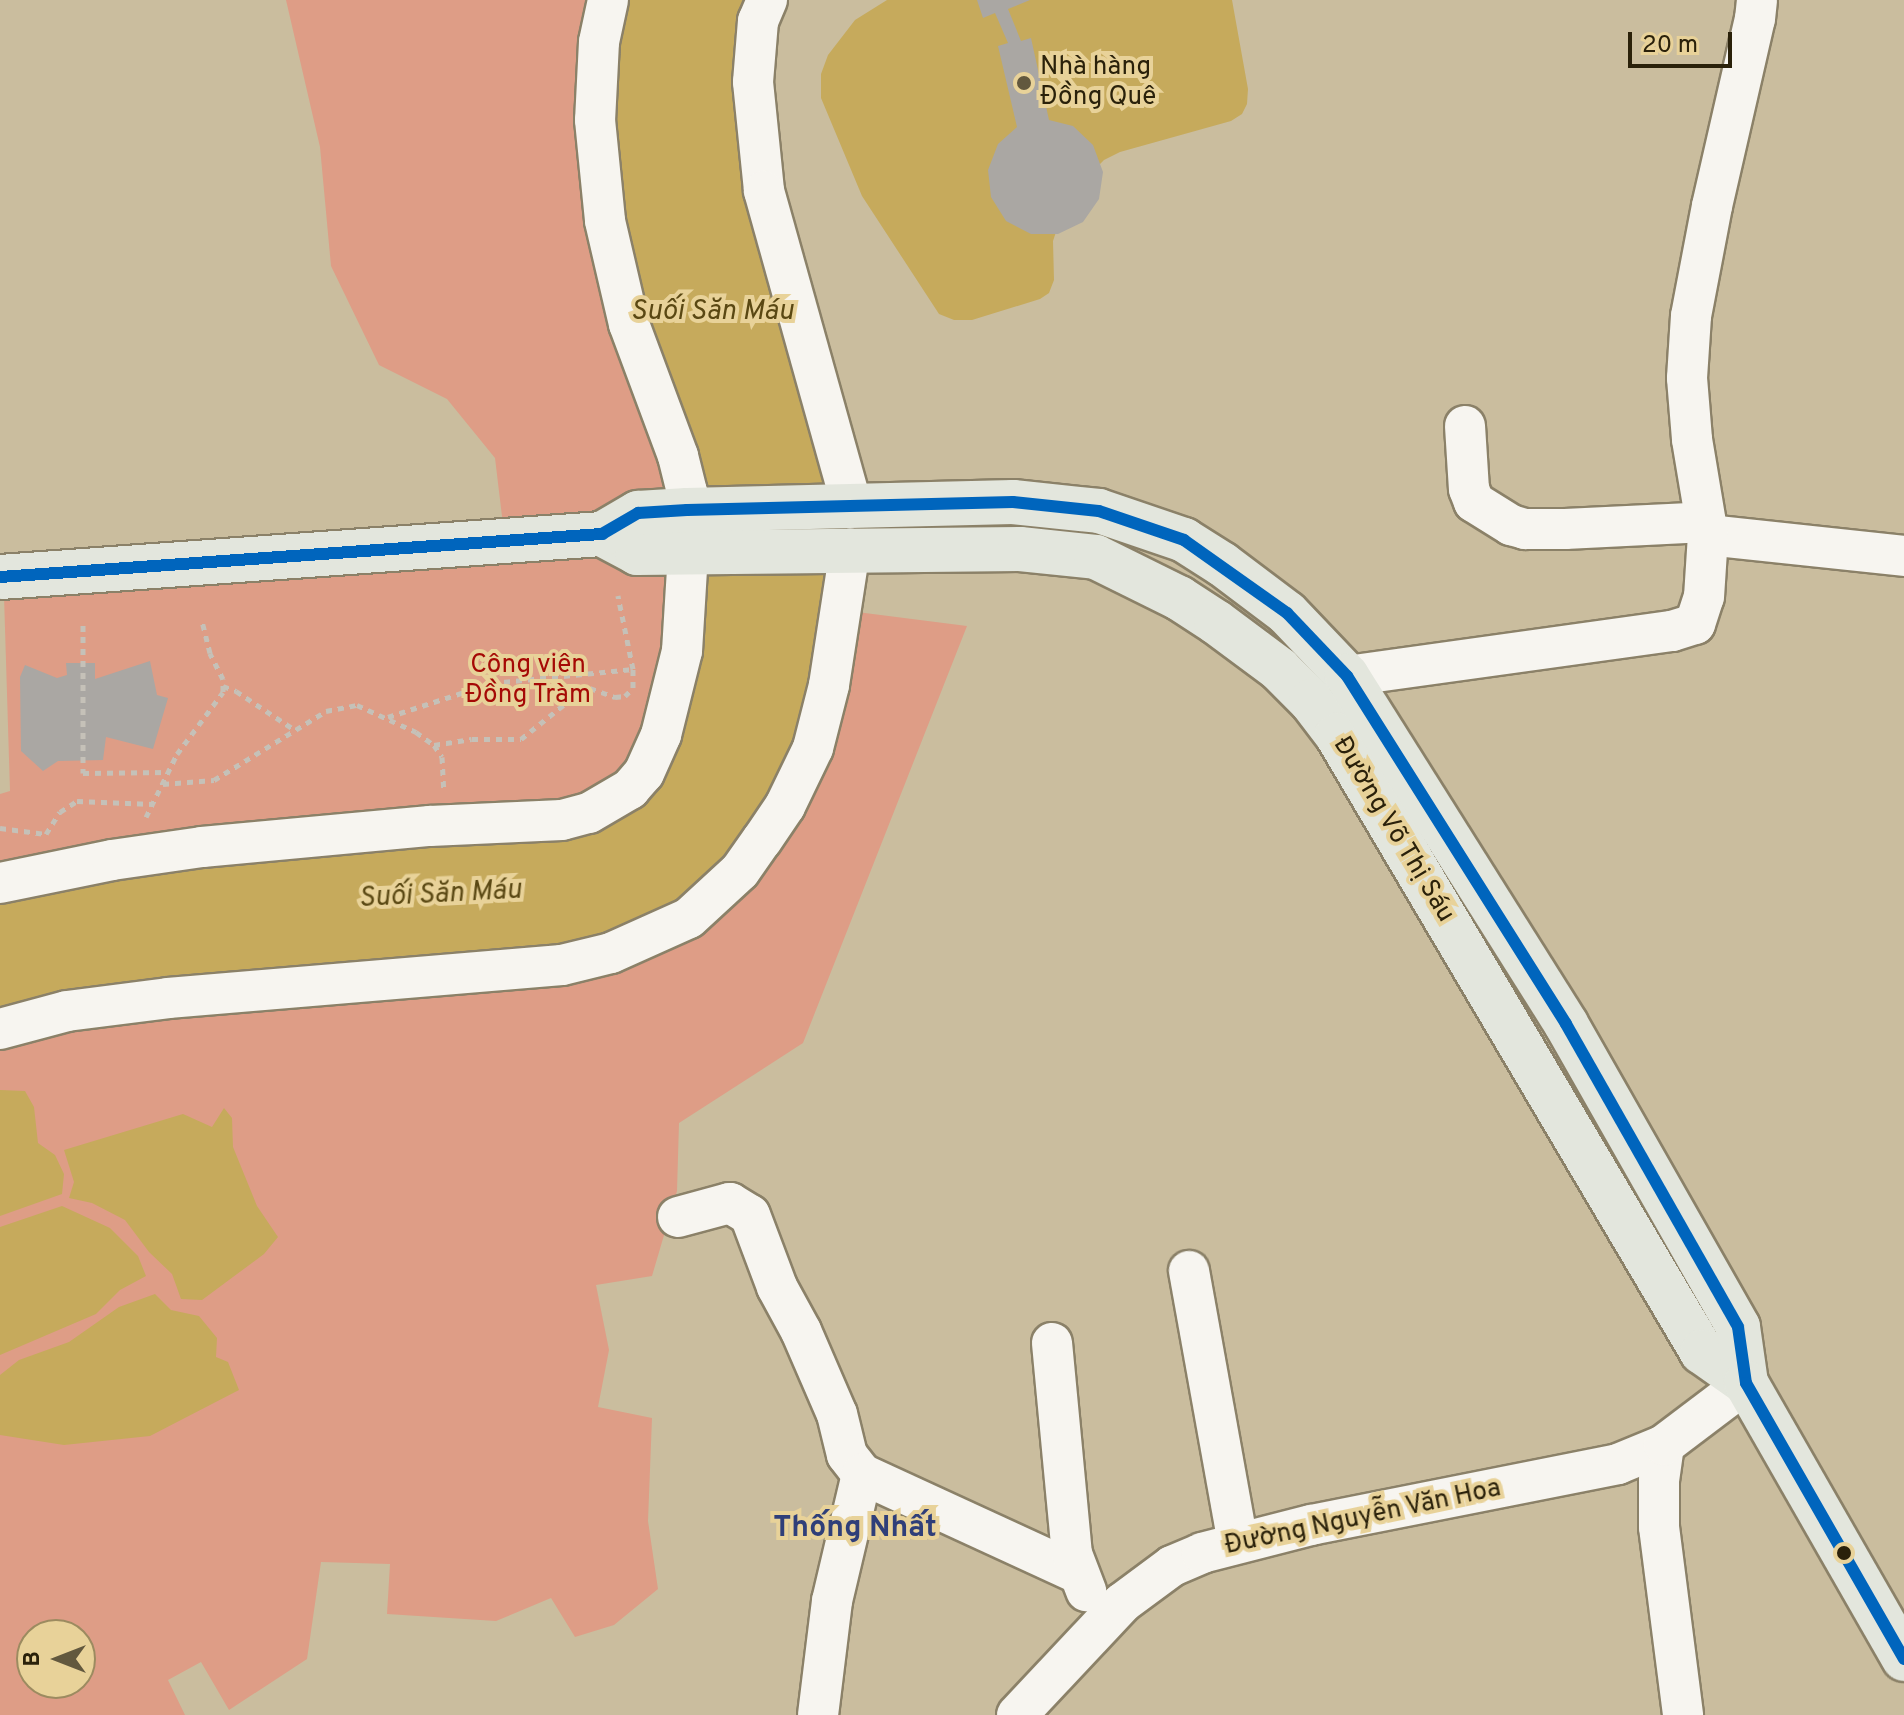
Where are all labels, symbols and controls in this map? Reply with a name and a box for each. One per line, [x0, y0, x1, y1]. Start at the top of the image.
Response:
scale bar [1632, 16, 1736, 66]
text: 20 m [1642, 31, 1698, 61]
place label: Nhà hàng Đồng Quê [1040, 52, 1156, 114]
marker: Nhà hàng Đồng Quê [1015, 74, 1033, 92]
water label: Suối Săn Máu [631, 295, 793, 329]
park label: Công viên Đồng Tràm [465, 650, 591, 712]
street label: Đường Võ Thị Sáu [1325, 731, 1461, 929]
water label: Suối Săn Máu [358, 874, 522, 916]
street label: Đường Nguyễn Văn Hoa [1222, 1473, 1504, 1563]
district label: Thống Nhất [773, 1511, 937, 1547]
unlabelled marker [1836, 1545, 1852, 1561]
north arrow [16, 1619, 96, 1699]
text: B [20, 1651, 47, 1667]

